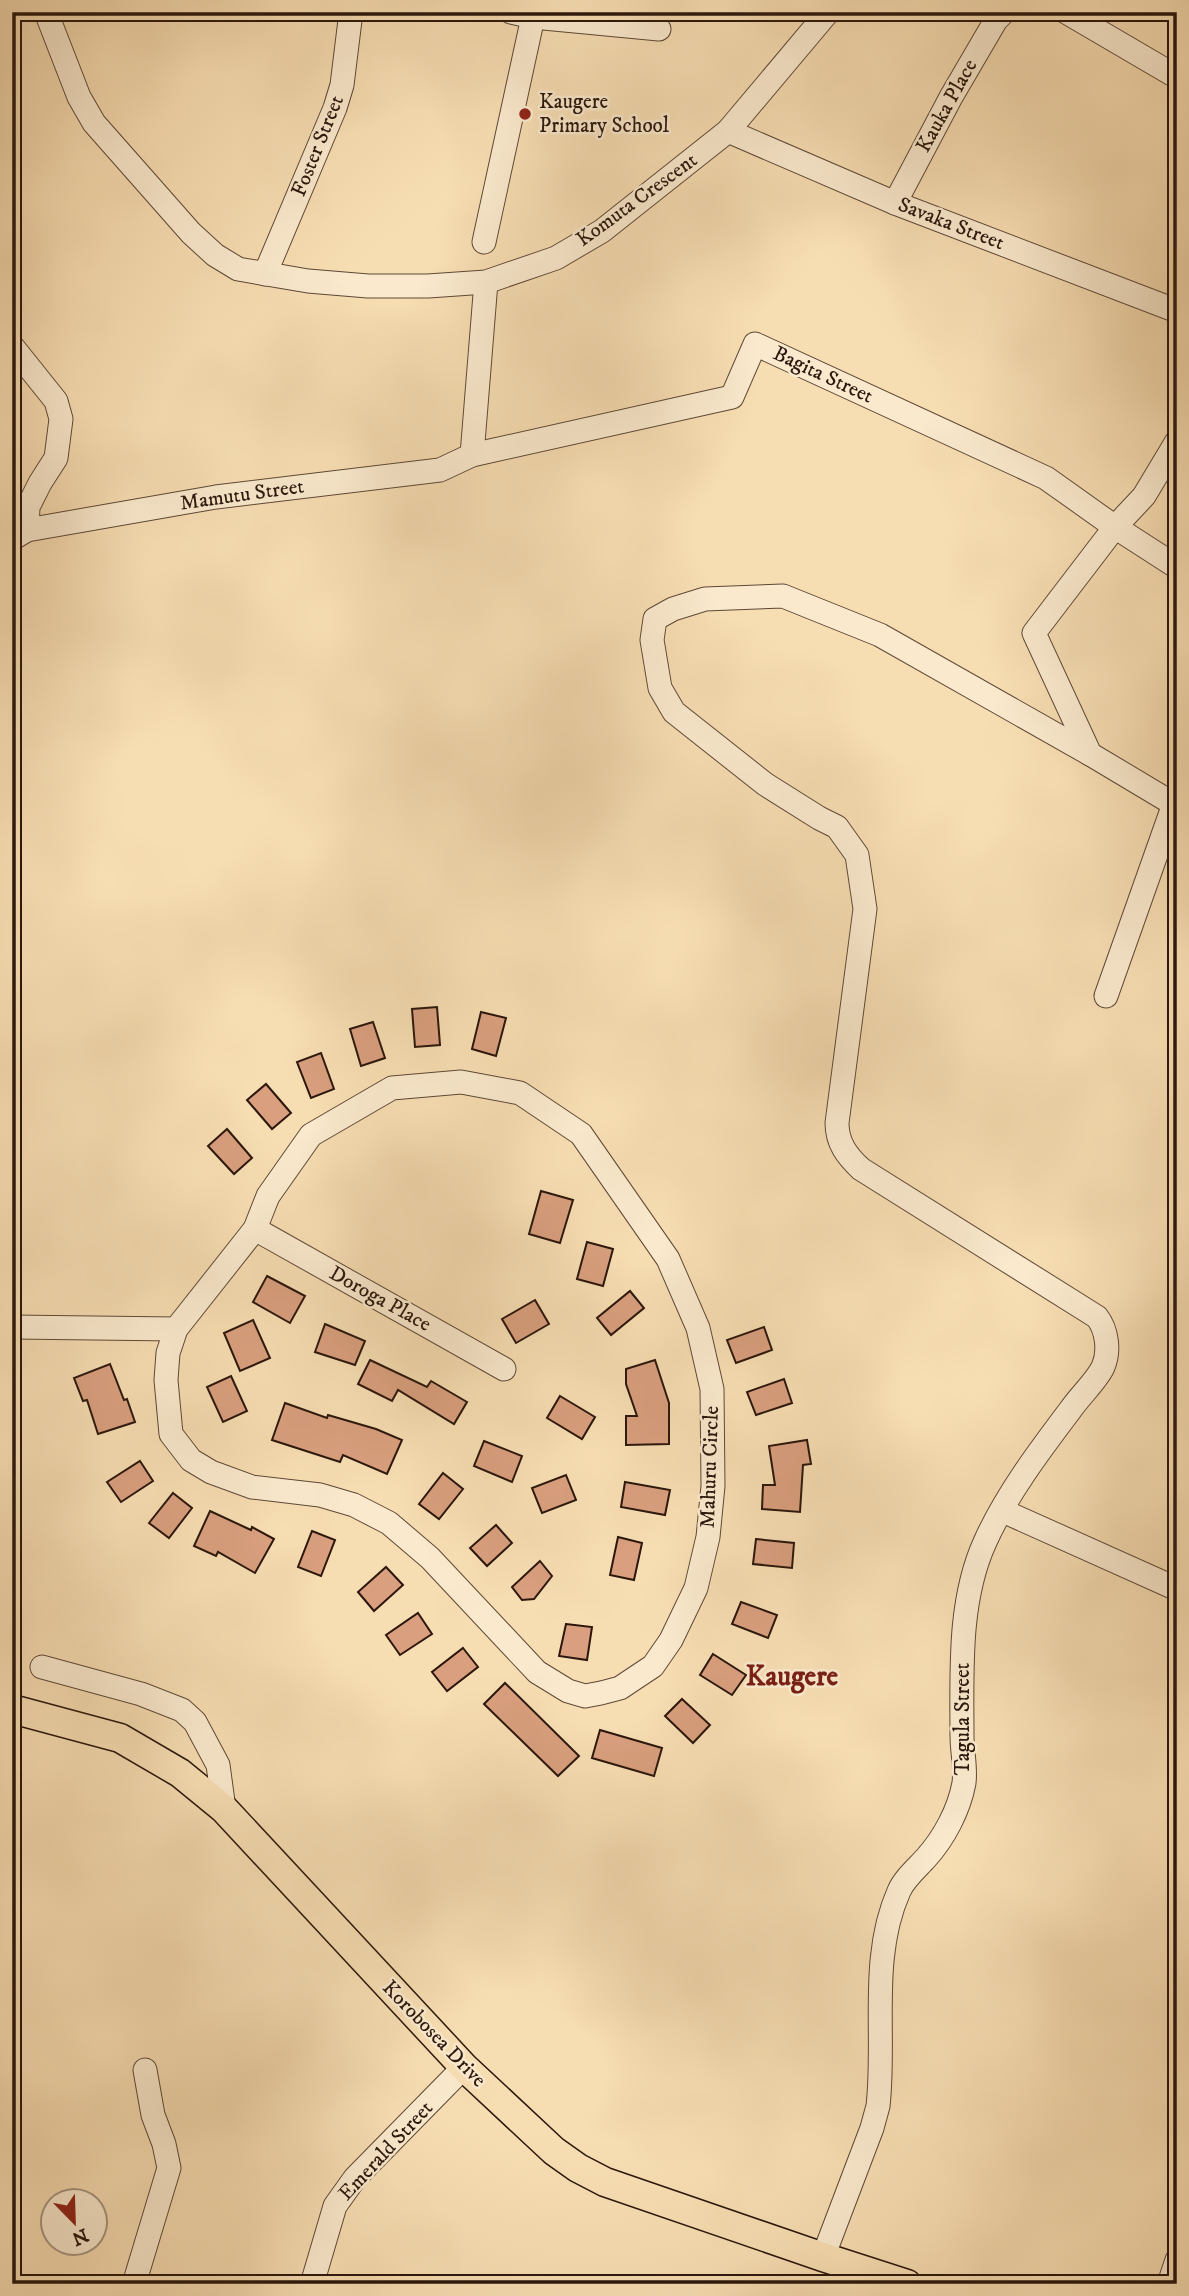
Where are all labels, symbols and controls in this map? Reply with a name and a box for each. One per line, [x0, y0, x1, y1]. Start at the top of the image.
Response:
street label: Kauka Place [911, 55, 983, 157]
place label: Kaugere Primary School [539, 89, 670, 139]
street label: Foster Street [286, 91, 350, 200]
marker: Kaugere Primary School [517, 106, 533, 122]
street label: Komuta Crescent [571, 147, 703, 253]
street label: Savaka Street [894, 192, 1008, 256]
street label: Bagita Street [769, 340, 877, 410]
street label: Mamutu Street [178, 473, 306, 517]
street label: Doroga Place [324, 1260, 436, 1338]
street label: Mahuru Circle [695, 1405, 725, 1529]
district label: Kaugere [746, 1659, 839, 1694]
street label: Tagula Street [950, 1662, 976, 1775]
street label: Korobosea Drive [376, 1975, 492, 2093]
street label: Emerald Street [333, 2096, 439, 2206]
north arrow [38, 2188, 108, 2258]
text: N [68, 2223, 92, 2250]

